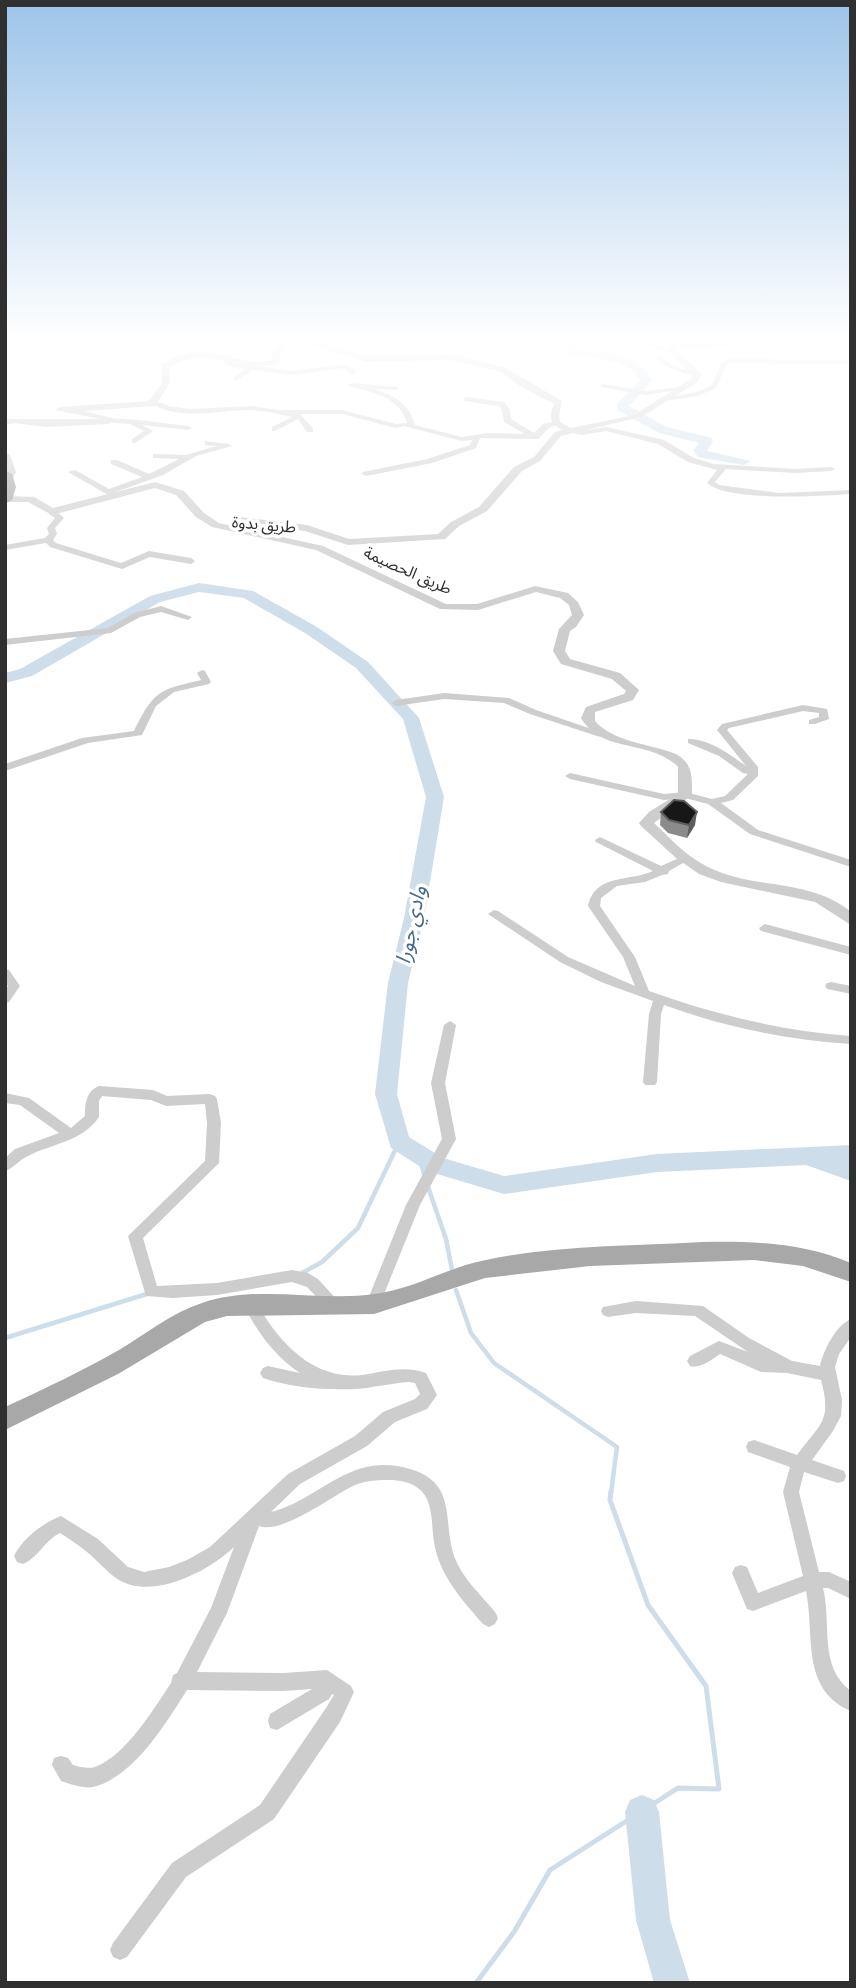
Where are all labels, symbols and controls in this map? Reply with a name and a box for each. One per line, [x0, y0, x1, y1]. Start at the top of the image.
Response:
street label: طريق بدوة [231, 511, 297, 538]
street label: طريق الحصيمة [361, 542, 455, 599]
water label: وادي جورا [389, 883, 435, 967]

